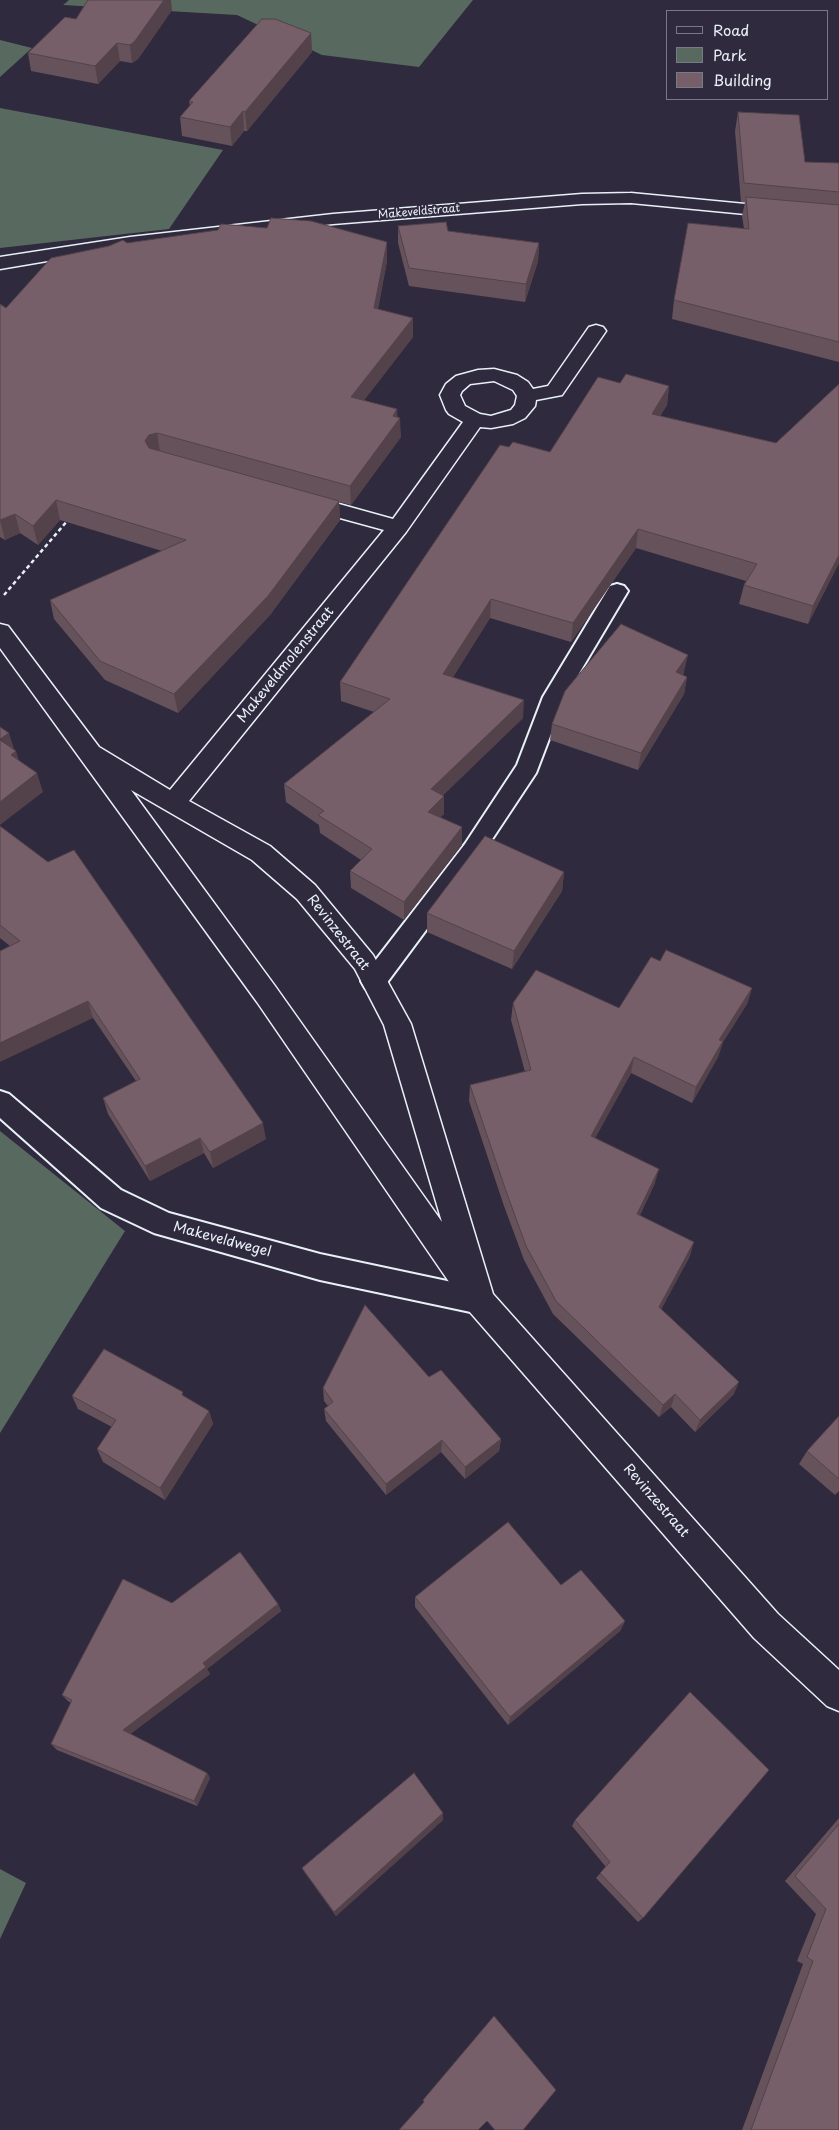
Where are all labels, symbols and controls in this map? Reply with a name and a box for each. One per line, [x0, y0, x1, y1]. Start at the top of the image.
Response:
legend [666, 10, 829, 100]
text: Road [713, 18, 749, 41]
text: Park [713, 43, 747, 66]
text: Building [713, 68, 772, 91]
street label: Makeveldstraat [378, 202, 460, 222]
street label: Makeveldmolenstraat [234, 604, 338, 726]
street label: Revinzestraat [303, 892, 373, 974]
street label: Makeveldwegel [171, 1219, 273, 1261]
street label: Revinzestraat [620, 1461, 692, 1541]

